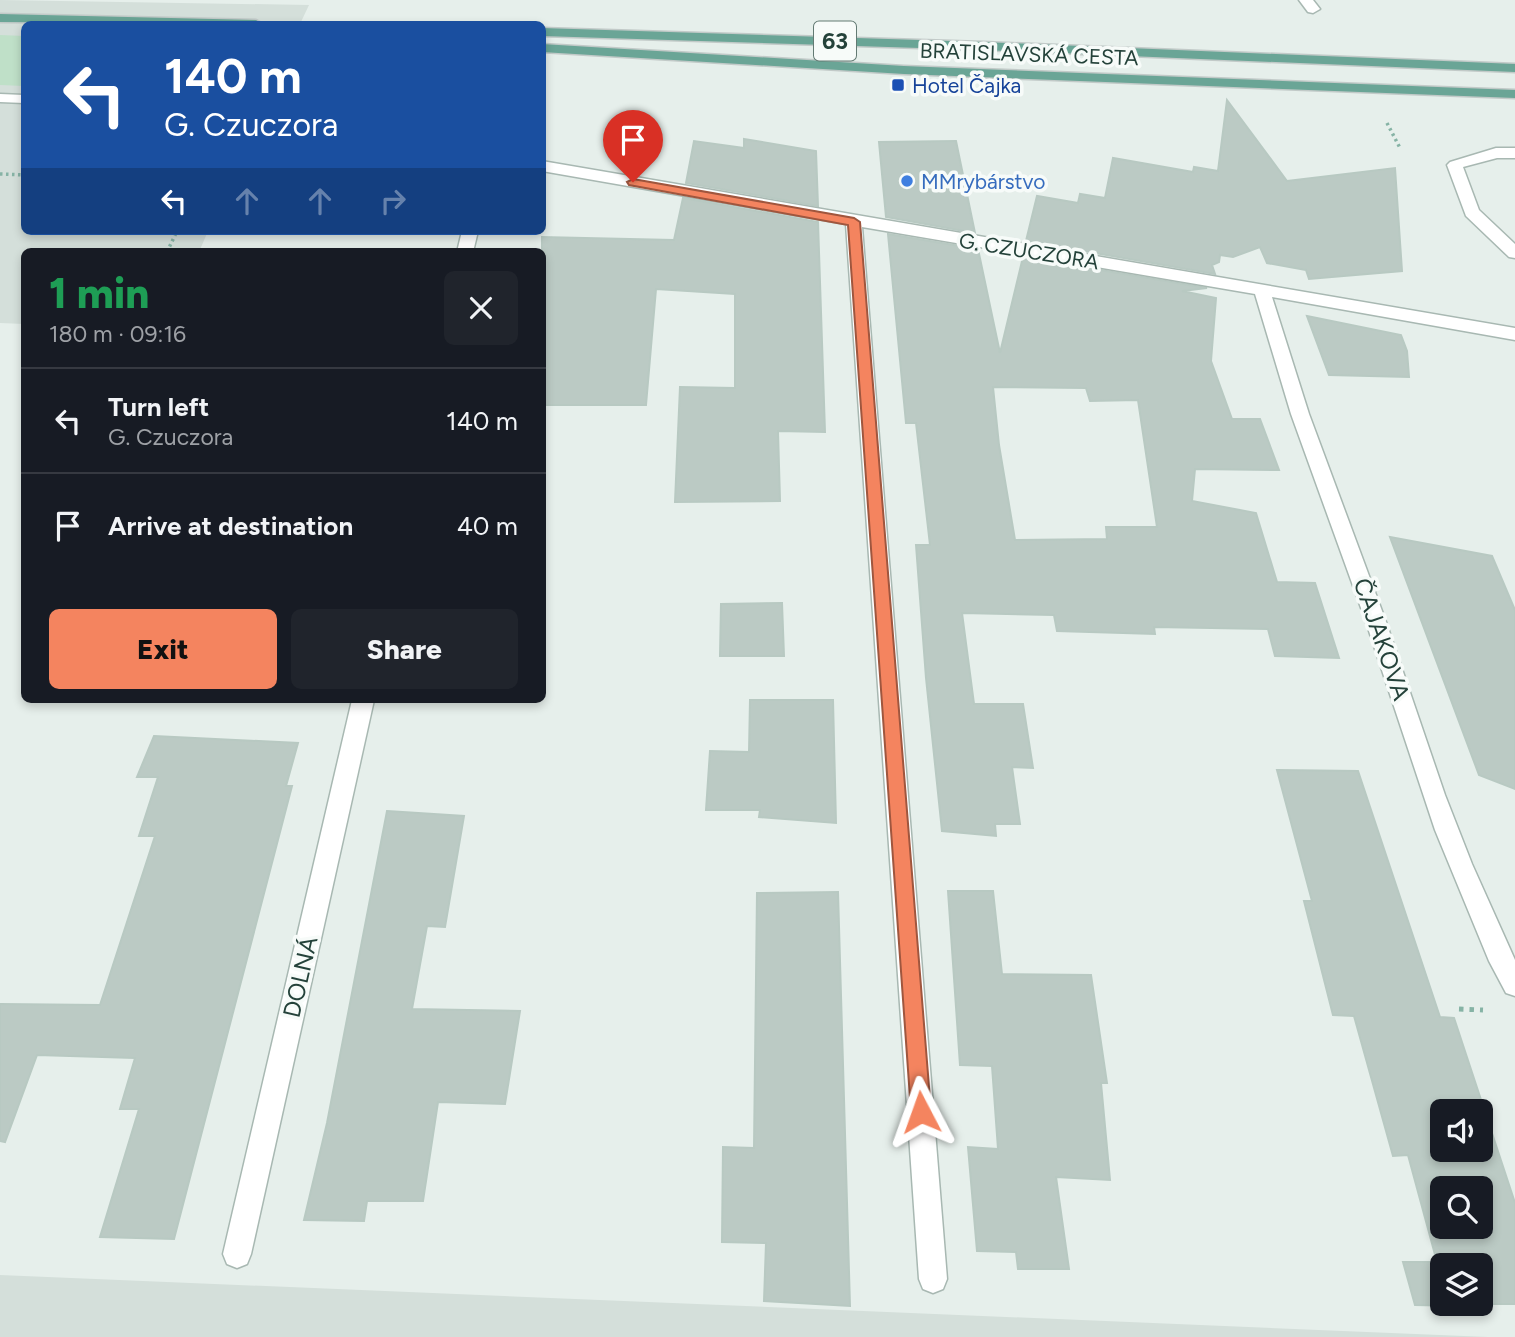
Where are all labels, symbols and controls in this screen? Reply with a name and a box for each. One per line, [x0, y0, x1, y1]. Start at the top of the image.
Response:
road number: 63 [814, 22, 856, 60]
street label: BRATISLAVSKÁ CESTA [919, 38, 1139, 70]
text: 140 m [164, 46, 302, 105]
icon: left [49, 49, 140, 140]
place label: Hotel Čajka [912, 73, 1021, 98]
marker: Hotel Čajka [890, 77, 906, 93]
text: G. Czuczora [164, 106, 338, 144]
pin [603, 110, 663, 182]
icon: arrive [614, 121, 652, 159]
place label: MMrybárstvo [921, 169, 1045, 194]
marker: MMrybárstvo [899, 173, 915, 189]
icon: left [155, 182, 193, 220]
icon: ahead [228, 182, 266, 220]
icon: ahead [301, 182, 339, 220]
icon: right [374, 182, 412, 220]
street label: G. CZUCZORA [957, 228, 1101, 274]
text: 1 min [49, 268, 149, 319]
button: close [444, 271, 518, 345]
text: 180 m · 09:16 [49, 320, 186, 348]
text: Turn left [108, 391, 209, 423]
icon: left [49, 402, 87, 440]
text: 140 m [446, 405, 518, 437]
text: G. Czuczora [108, 423, 233, 451]
icon: arrive [49, 507, 87, 545]
text: Arrive at destination [108, 510, 353, 542]
text: 40 m [457, 510, 518, 542]
street label: ČAJAKOVA [1348, 574, 1417, 704]
button: Exit [49, 609, 277, 689]
button: Share [291, 609, 518, 689]
street label: DOLNÁ [277, 933, 324, 1020]
position arrow [884, 1075, 958, 1149]
map controls [1430, 1099, 1493, 1316]
button: sound [1430, 1099, 1493, 1162]
button: search [1430, 1176, 1493, 1239]
button: layers [1430, 1253, 1493, 1316]

